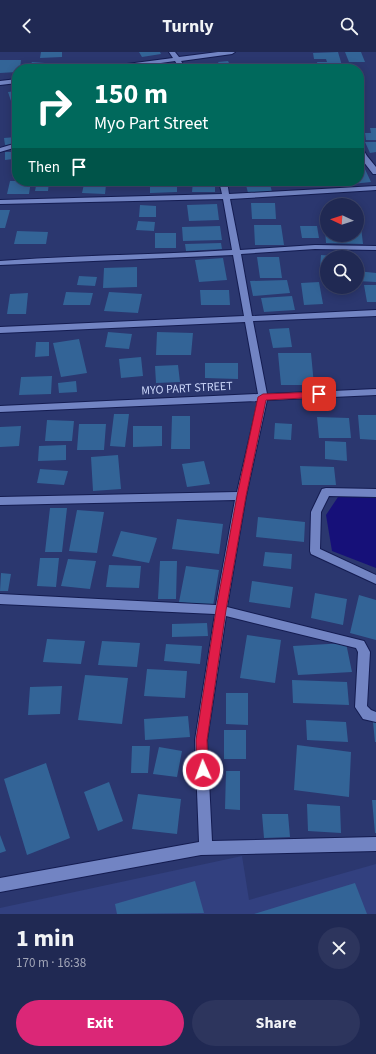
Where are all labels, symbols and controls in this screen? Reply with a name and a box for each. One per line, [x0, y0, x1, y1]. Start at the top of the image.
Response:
text: Turnly [162, 14, 214, 39]
icon: back [16, 15, 38, 37]
icon: search [338, 15, 360, 37]
text: 150 m [94, 74, 168, 114]
icon: right [28, 80, 80, 132]
text: Myo Part Street [94, 111, 208, 136]
icon: arrive [68, 156, 90, 178]
text: Then [28, 157, 60, 178]
north arrow [320, 198, 364, 242]
map controls [320, 198, 364, 294]
button: search [320, 250, 364, 294]
pin [302, 377, 336, 411]
street label: MYO PART STREET [141, 378, 234, 399]
icon: arrive [308, 383, 330, 405]
position arrow [182, 749, 224, 791]
text: 1 min [16, 921, 74, 956]
button: close [318, 927, 360, 969]
text: 170 m · 16:38 [16, 954, 86, 972]
button: Exit [16, 1000, 184, 1046]
button: Share [192, 1000, 360, 1046]

